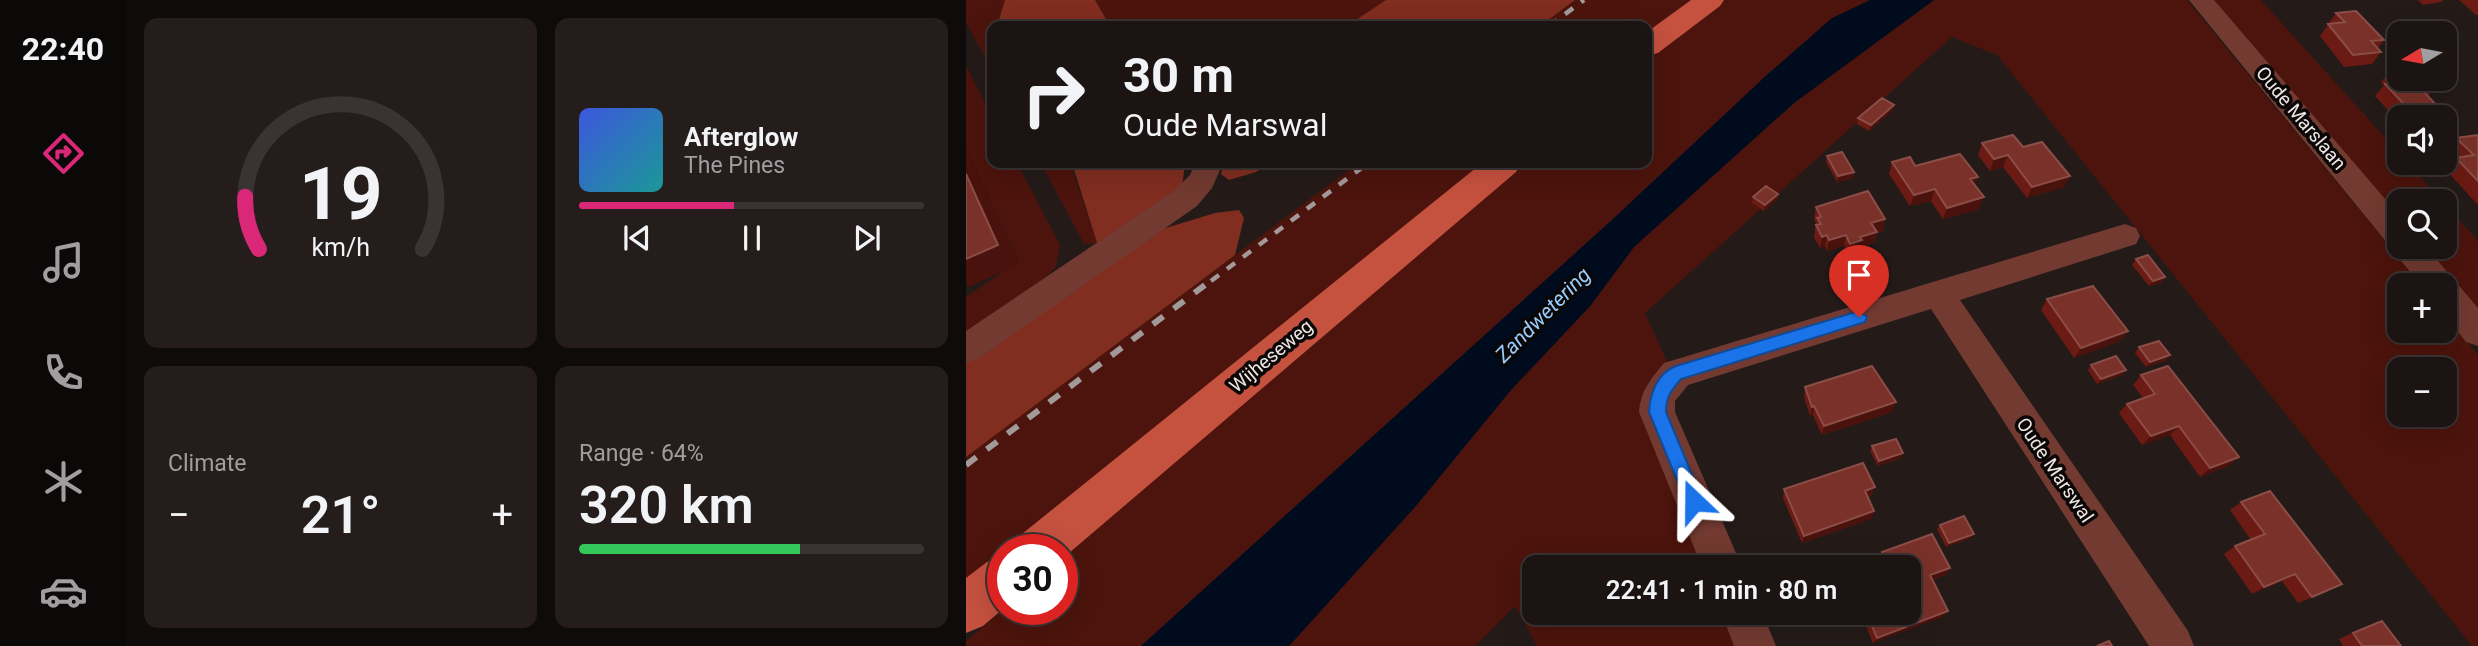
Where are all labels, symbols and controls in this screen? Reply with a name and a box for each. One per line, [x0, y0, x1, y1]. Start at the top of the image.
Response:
north arrow [2387, 21, 2457, 91]
map controls [2387, 21, 2457, 427]
text: 22:40 [22, 30, 104, 68]
text: 30 m [1123, 47, 1234, 104]
icon: right [1008, 49, 1099, 140]
street label: Oude Marslaan [2251, 62, 2351, 174]
button: sound [2387, 105, 2457, 175]
text: Oude Marswal [1123, 106, 1328, 144]
text: Afterglow [684, 122, 798, 152]
icon: directions [39, 129, 88, 178]
text: 19 [299, 151, 382, 237]
text: The Pines [684, 152, 785, 179]
button: search [2387, 189, 2457, 259]
icon: previous [618, 219, 656, 257]
icon: pause [733, 219, 771, 257]
icon: next [848, 219, 886, 257]
text: km/h [311, 233, 370, 262]
icon: music [39, 238, 88, 287]
pin [1829, 245, 1889, 317]
icon: arrive [1840, 256, 1878, 294]
water label: Zandwetering [1490, 263, 1595, 368]
button: + [2387, 273, 2457, 343]
street label: Wijheseweg [1225, 315, 1317, 397]
icon: phone [39, 348, 88, 397]
button: − [2387, 357, 2457, 427]
street label: Oude Marswal [2012, 413, 2098, 527]
text: Range · 64% [579, 440, 704, 467]
text: Climate [168, 450, 247, 477]
icon: climate [39, 457, 88, 506]
position arrow [1657, 464, 1731, 538]
text: 320 km [579, 475, 754, 536]
text: 21° [301, 485, 380, 546]
text: − [168, 493, 190, 537]
text: + [491, 493, 513, 537]
speed limit sign: 30 [987, 534, 1078, 625]
icon: car [39, 567, 88, 616]
text: 22:41 · 1 min · 80 m [1606, 575, 1837, 605]

